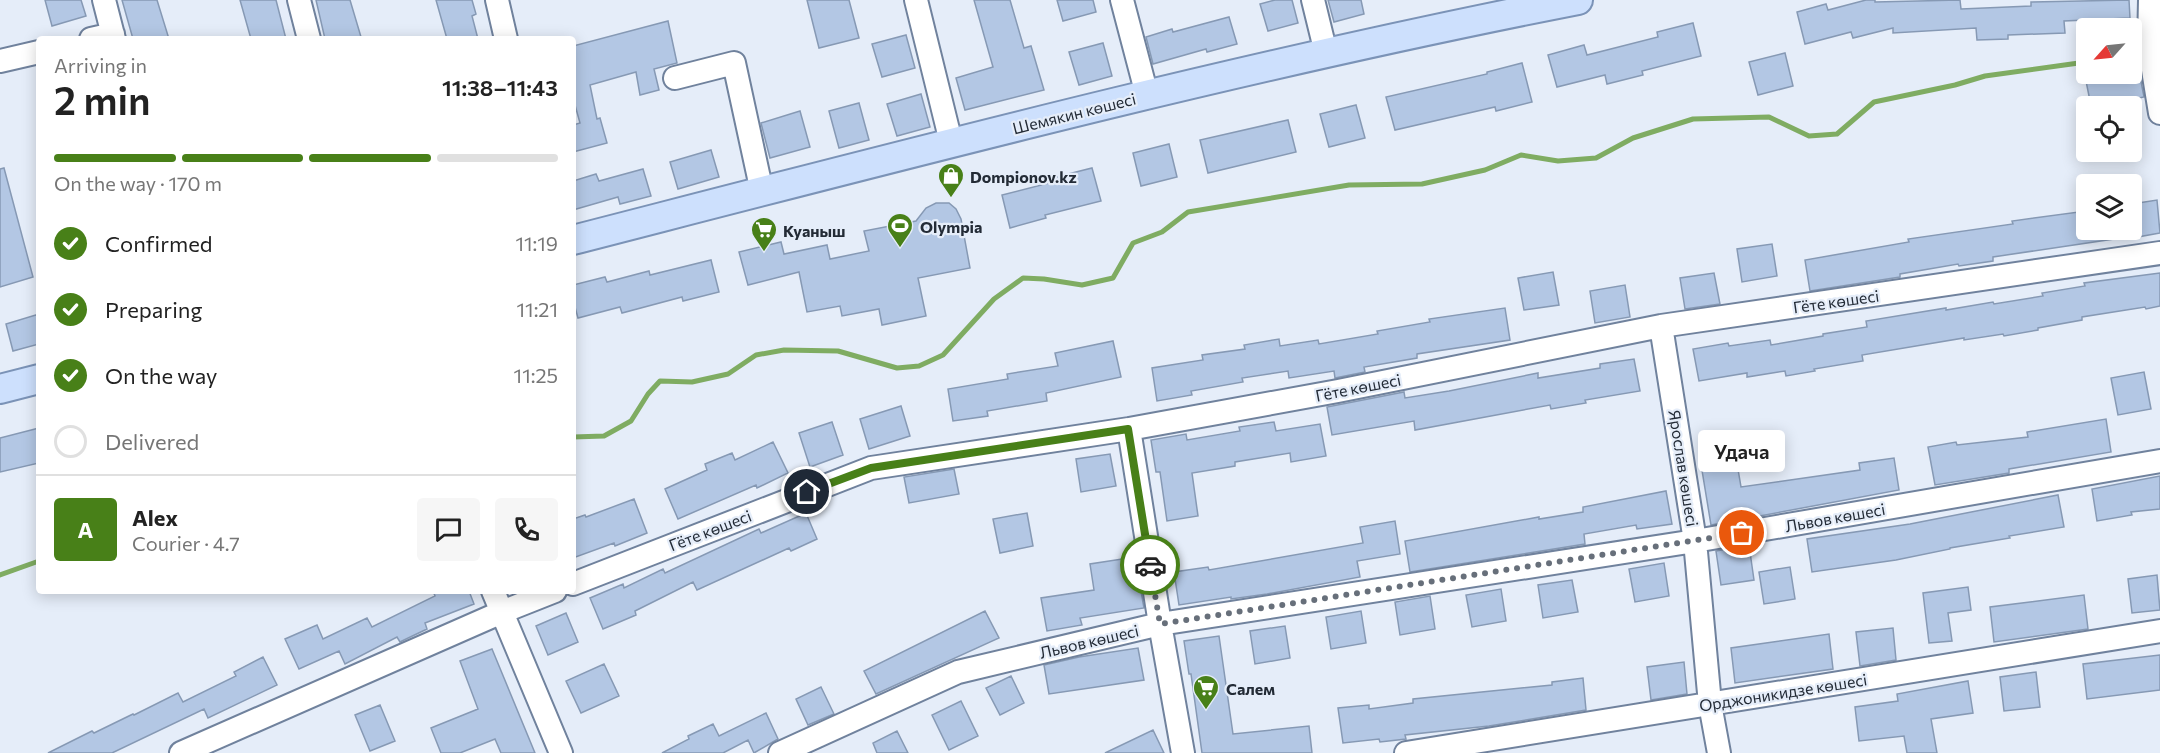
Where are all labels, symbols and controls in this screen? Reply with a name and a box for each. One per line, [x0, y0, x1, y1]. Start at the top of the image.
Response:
north arrow [2076, 18, 2142, 84]
map controls [2076, 18, 2142, 240]
text: Arriving in [54, 53, 147, 77]
text: 11:38–11:43 [442, 74, 558, 101]
text: 2 min [54, 75, 151, 123]
street label: Шемякин көшесі [1010, 88, 1138, 138]
button: locate [2076, 96, 2142, 162]
shop icon: Dompionov.kz [936, 161, 966, 199]
place label: Dompionov.kz [970, 167, 1077, 186]
text: On the way · 170 m [54, 171, 222, 195]
button: layers [2076, 174, 2142, 240]
sports icon: Olympia [885, 211, 915, 249]
supermarket icon: Куаныш [749, 215, 779, 253]
place label: Olympia [920, 217, 983, 236]
place label: Куаныш [783, 221, 846, 240]
icon: check [54, 227, 87, 260]
text: Confirmed [105, 230, 212, 257]
text: 11:19 [515, 231, 558, 255]
street label: Гёте көшесі [1792, 286, 1880, 316]
icon: check [54, 293, 87, 326]
text: Preparing [105, 296, 202, 323]
text: 11:21 [517, 297, 558, 321]
icon: check [54, 359, 87, 392]
text: On the way [105, 362, 217, 389]
text: 11:25 [514, 363, 558, 387]
street label: Гёте көшесі [1314, 369, 1402, 405]
street label: Ярослав көшесі [1665, 408, 1703, 528]
text: Delivered [105, 428, 199, 455]
callout: Удача [1698, 431, 1786, 473]
text: Удача [1714, 439, 1769, 463]
pin [781, 466, 832, 517]
icon: home [790, 475, 823, 508]
button: chat [417, 498, 480, 561]
button: phone [495, 498, 558, 561]
street label: Львов көшесі [1783, 499, 1887, 535]
text: Alex [132, 504, 178, 531]
street label: Гёте көшесі [666, 506, 754, 554]
pin [1716, 507, 1767, 558]
text: A [78, 516, 93, 543]
icon: bag [1725, 516, 1758, 549]
text: Courier · 4.7 [132, 531, 240, 555]
courier [1120, 535, 1180, 595]
icon: car [1134, 549, 1167, 582]
street label: Львов көшесі [1037, 620, 1141, 662]
street label: Орджоникидзе көшесі [1698, 669, 1868, 715]
supermarket icon: Салем [1191, 673, 1221, 711]
place label: Салем [1226, 679, 1275, 698]

